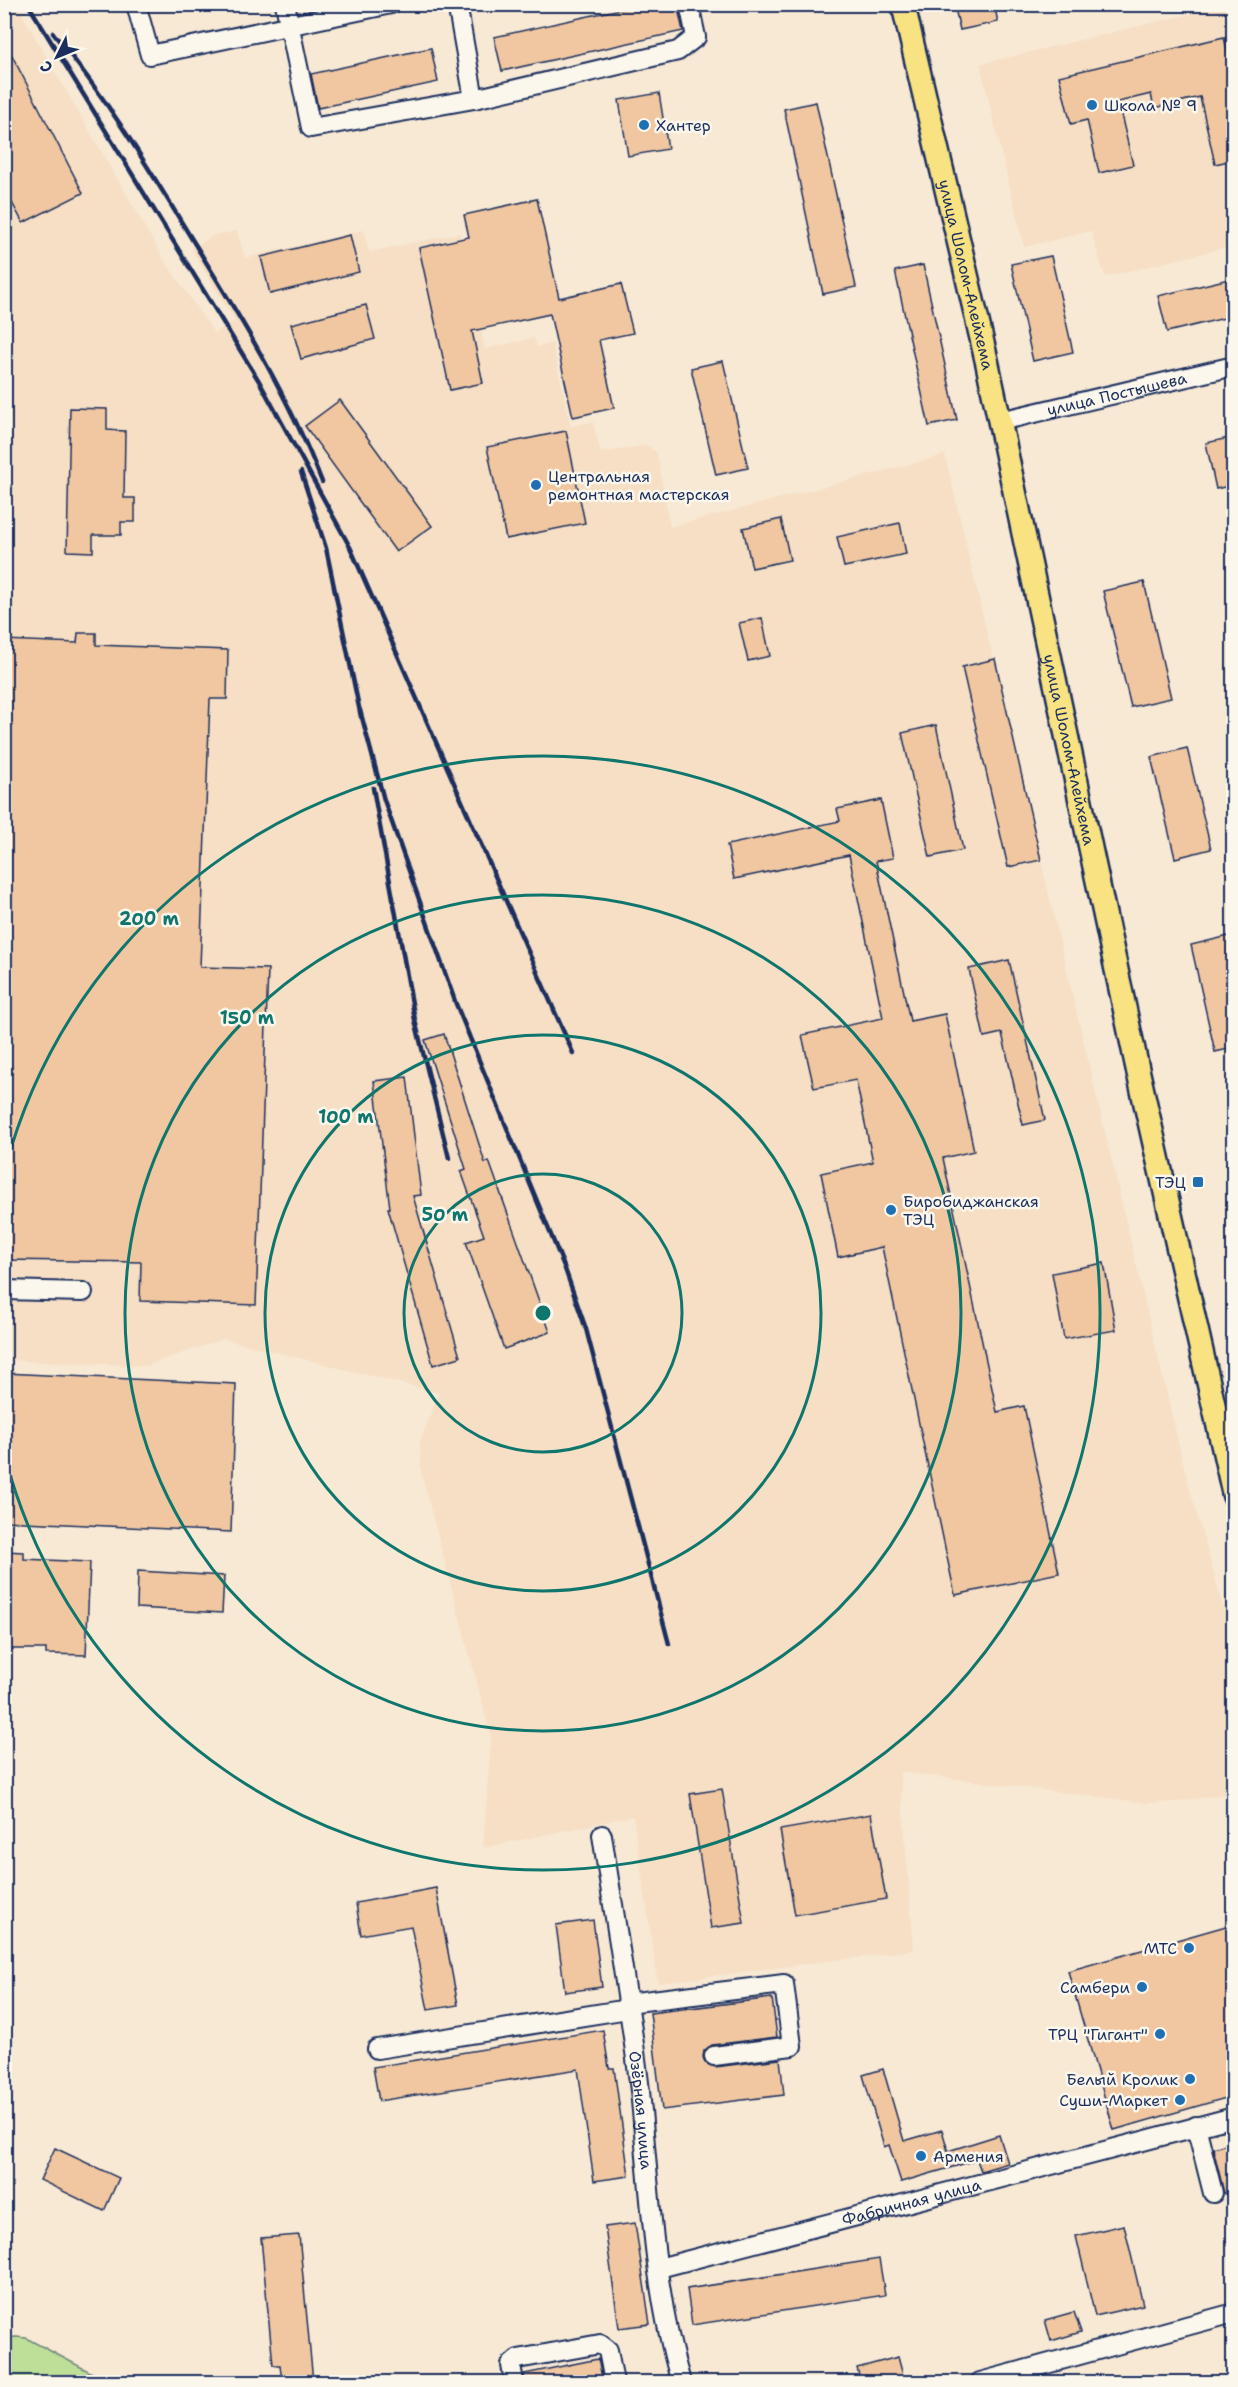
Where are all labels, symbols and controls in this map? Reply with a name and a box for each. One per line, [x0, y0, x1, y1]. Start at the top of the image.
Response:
north arrow [27, 27, 87, 87]
text: С [35, 56, 57, 78]
place label: Школа № 9 [1104, 95, 1197, 116]
marker: Школа № 9 [1085, 98, 1099, 112]
place label: Хантер [656, 115, 711, 136]
marker: Хантер [637, 118, 651, 132]
street label: улица Шолом-Алейхема [934, 177, 998, 372]
street label: улица Постышева [1045, 367, 1189, 421]
place label: Центральная ремонтная мастерская [548, 466, 730, 505]
marker: Центральная ремонтная мастерская [529, 478, 543, 492]
street label: улица Шолом-Алейхема [1038, 652, 1100, 847]
text: 200 m [119, 907, 180, 931]
text: 150 m [220, 1006, 275, 1030]
text: 100 m [318, 1105, 374, 1129]
place label: ТЭЦ [1155, 1172, 1186, 1193]
marker: ТЭЦ [1191, 1175, 1205, 1189]
place label: Биробиджанская ТЭЦ [903, 1191, 1039, 1230]
text: 50 m [422, 1203, 469, 1227]
marker: Биробиджанская ТЭЦ [884, 1203, 898, 1217]
centre of rings [533, 1303, 553, 1323]
place label: МТС [1144, 1938, 1177, 1959]
marker: МТС [1182, 1941, 1196, 1955]
place label: Самбери [1060, 1977, 1130, 1998]
marker: Самбери [1135, 1980, 1149, 1994]
place label: ТРЦ "Гигант" [1048, 2024, 1148, 2045]
marker: ТРЦ "Гигант" [1153, 2027, 1167, 2041]
street label: Озёрная улица [624, 2050, 657, 2170]
place label: Белый Кролик [1066, 2069, 1178, 2090]
marker: Белый Кролик [1183, 2072, 1197, 2086]
place label: Суши-Маркет [1059, 2090, 1169, 2111]
marker: Суши-Маркет [1173, 2093, 1187, 2107]
place label: Армения [933, 2146, 1004, 2167]
marker: Армения [914, 2149, 928, 2163]
street label: Фабричная улица [840, 2174, 983, 2230]

